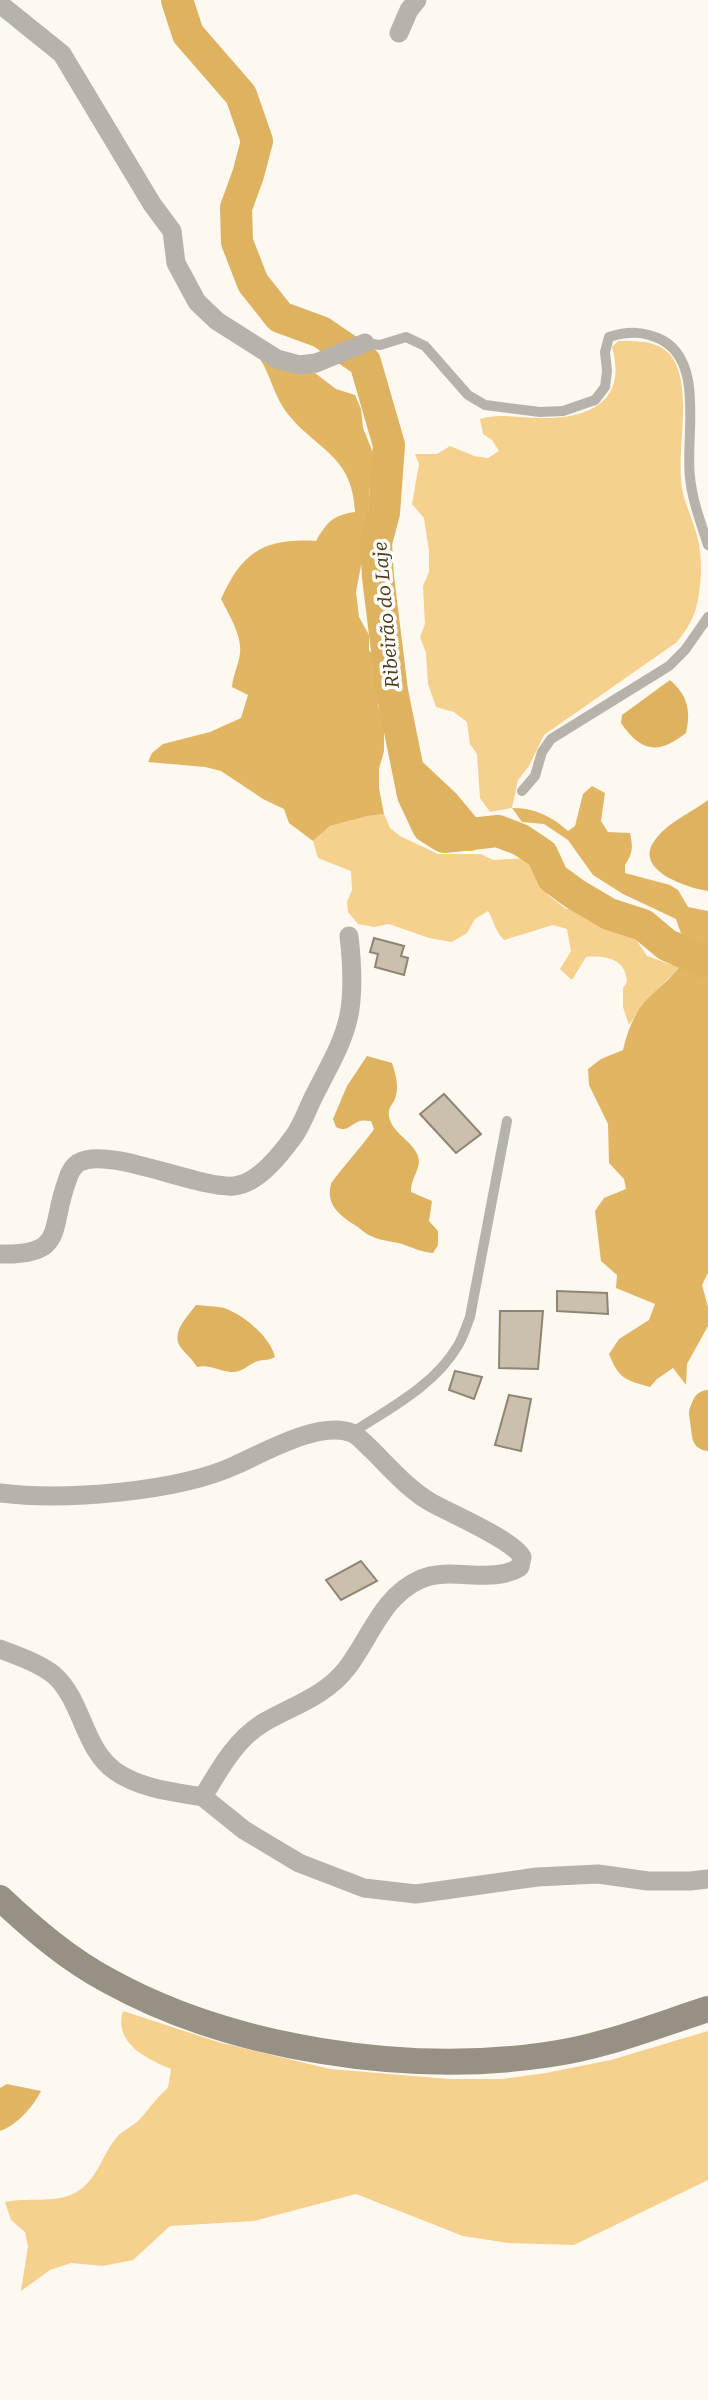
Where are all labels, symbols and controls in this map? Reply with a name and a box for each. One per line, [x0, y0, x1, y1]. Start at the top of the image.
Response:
water label: Ribeirão do Laje [368, 540, 404, 690]

